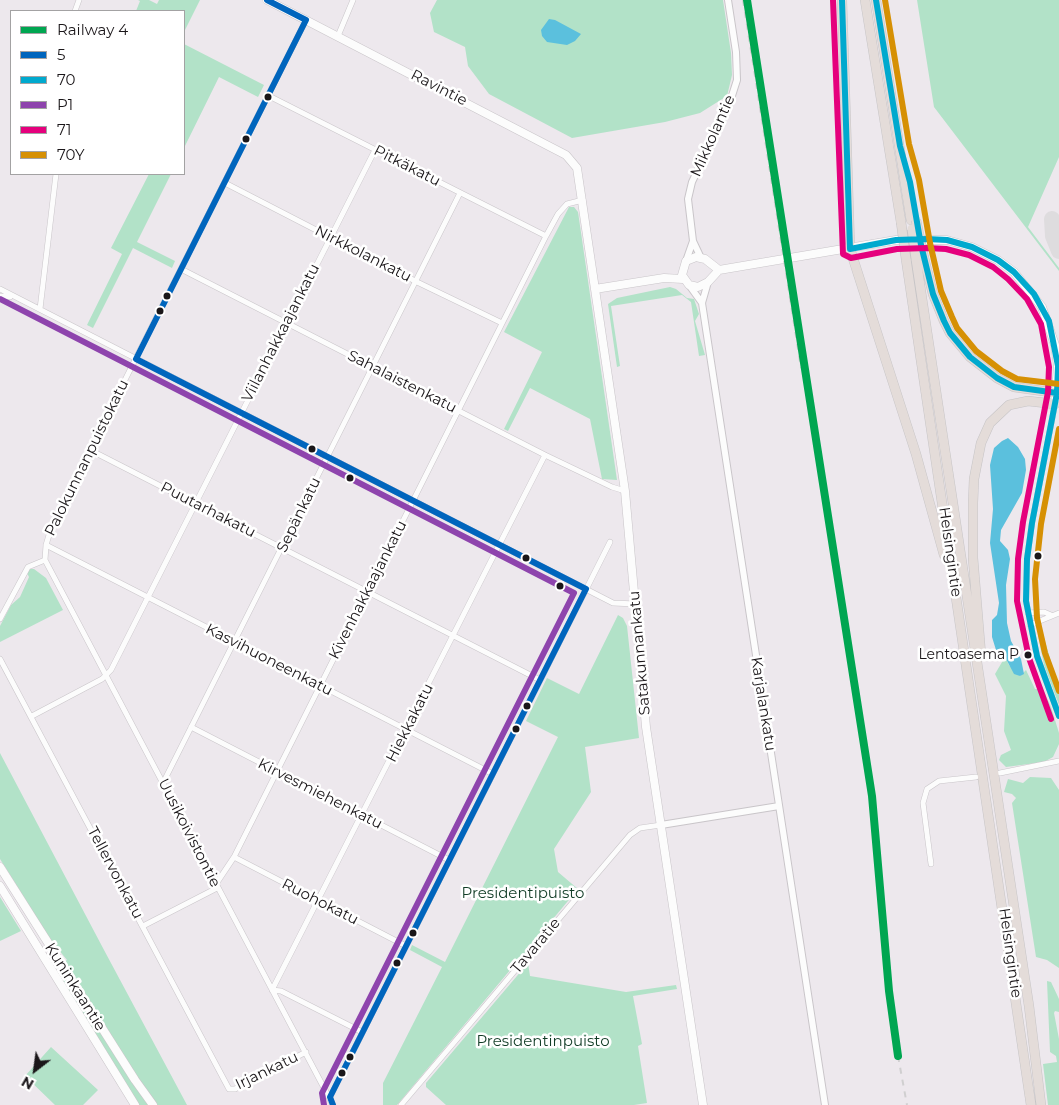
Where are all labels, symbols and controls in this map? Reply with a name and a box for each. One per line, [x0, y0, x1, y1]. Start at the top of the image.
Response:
legend [10, 10, 185, 175]
text: Railway 4 [57, 20, 128, 39]
text: 5 [57, 45, 66, 64]
street label: Ravintie [408, 66, 470, 110]
text: 70 [57, 70, 75, 89]
unlabelled marker [263, 92, 273, 102]
street label: Mikkolantie [687, 92, 739, 180]
text: P1 [57, 95, 73, 114]
text: 71 [57, 120, 71, 139]
unlabelled marker [241, 134, 251, 144]
street label: Pitkäkatu [371, 142, 443, 190]
text: 70Y [57, 145, 85, 164]
street label: Nirkkolankatu [312, 222, 414, 286]
street label: Viilanhakkaajankatu [238, 261, 324, 405]
unlabelled marker [162, 291, 172, 301]
unlabelled marker [155, 306, 165, 316]
street label: Sahalaistenkatu [344, 347, 460, 417]
street label: Palokunnanpuistokatu [41, 377, 133, 539]
unlabelled marker [307, 444, 317, 454]
unlabelled marker [345, 473, 355, 483]
street label: Sepänkatu [273, 475, 325, 555]
street label: Puutarhakatu [157, 478, 259, 542]
street label: Helsingintie [935, 506, 965, 598]
street label: Kivenhakkaajankatu [325, 518, 411, 662]
unlabelled marker [1033, 551, 1043, 561]
unlabelled marker [521, 553, 531, 563]
unlabelled marker [555, 581, 565, 591]
street label: Satakunnankatu [626, 590, 654, 716]
street label: Kasvihuoneenkatu [202, 620, 336, 700]
place label: Lentoasema P [918, 647, 1019, 663]
marker: Lentoasema P [1023, 650, 1033, 660]
street label: Karjalankatu [747, 656, 779, 752]
street label: Hiekkakatu [383, 681, 437, 765]
unlabelled marker [522, 701, 532, 711]
unlabelled marker [511, 724, 521, 734]
street label: Kirvesmiehenkatu [255, 755, 385, 833]
street label: Uusikoivistontie [154, 776, 224, 890]
street label: Tellervonkatu [83, 824, 147, 922]
street label: Ruohokatu [279, 875, 361, 929]
park label: Presidentipuisto [462, 885, 584, 903]
street label: Helsingintie [995, 907, 1025, 999]
street label: Tavaratie [508, 915, 564, 977]
unlabelled marker [408, 928, 418, 938]
street label: Kuninkaantie [41, 940, 109, 1034]
unlabelled marker [392, 958, 402, 968]
park label: Presidentinpuisto [476, 1033, 610, 1051]
north arrow [10, 1045, 60, 1095]
street label: Irjankatu [233, 1048, 301, 1094]
unlabelled marker [345, 1052, 355, 1062]
unlabelled marker [337, 1068, 347, 1078]
text: N [18, 1072, 37, 1094]

